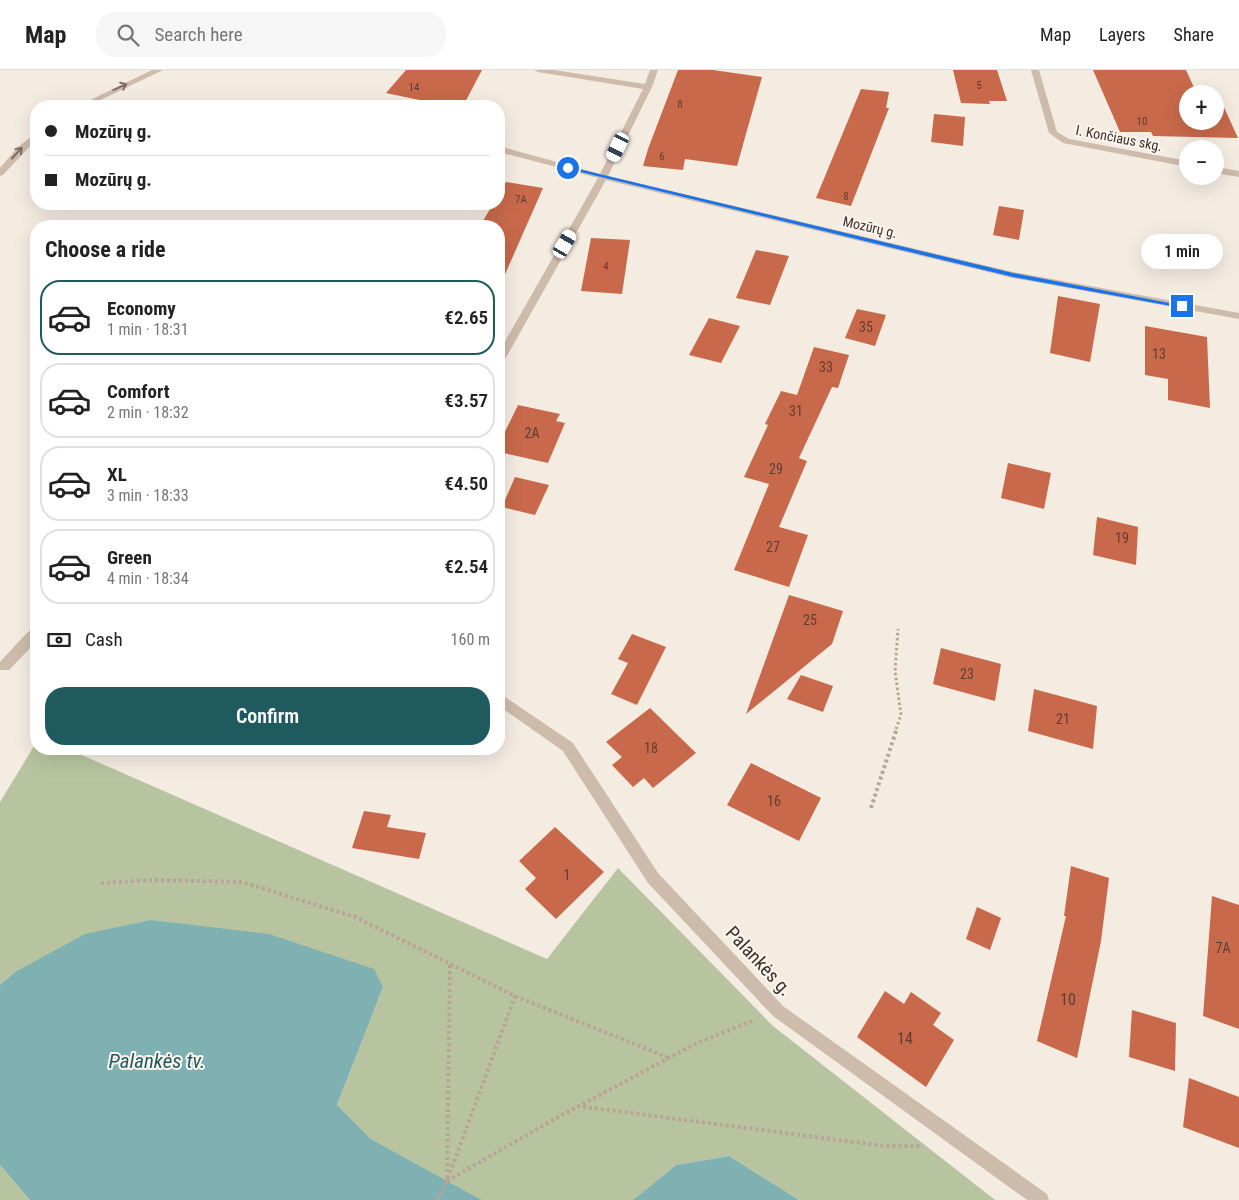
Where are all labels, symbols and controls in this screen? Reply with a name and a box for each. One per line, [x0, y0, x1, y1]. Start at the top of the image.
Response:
search box [96, 12, 446, 57]
text: Map [25, 21, 66, 49]
icon: search [114, 21, 142, 49]
text: Search here [154, 23, 243, 46]
text: Map [1040, 24, 1071, 45]
text: Layers [1099, 24, 1146, 45]
text: Share [1174, 24, 1214, 45]
house number: 5 [976, 79, 982, 92]
house number: 14 [409, 81, 420, 94]
one-way arrow [112, 82, 127, 92]
map controls [1179, 85, 1224, 185]
button: + [1179, 85, 1224, 130]
house number: 8 [677, 98, 683, 111]
house number: 10 [1137, 115, 1147, 128]
text: Mozūrų g. [75, 120, 152, 143]
street label: I. Končiaus skg. [1074, 122, 1164, 154]
car [604, 130, 631, 164]
button: − [1179, 140, 1224, 185]
one-way arrow [11, 147, 23, 160]
house number: 6 [659, 150, 665, 163]
route start [557, 157, 579, 179]
text: Mozūrų g. [75, 168, 152, 191]
house number: 8 [843, 190, 849, 203]
house number: 7A [515, 193, 528, 206]
street label: Mozūrų g. [841, 213, 899, 241]
car [551, 227, 578, 261]
callout: 1 min [1141, 234, 1223, 268]
text: Choose a ride [45, 237, 166, 262]
text: 1 min [1164, 242, 1200, 261]
house number: 4 [603, 260, 609, 273]
icon: car [47, 295, 92, 340]
route end [1171, 295, 1193, 317]
text: Economy [107, 297, 176, 320]
text: €2.65 [444, 306, 488, 329]
house number: 35 [859, 319, 873, 335]
text: 1 min · 18:31 [107, 320, 189, 339]
house number: 13 [1152, 346, 1166, 362]
house number: 33 [819, 359, 833, 375]
icon: car [47, 378, 92, 423]
text: Comfort [107, 380, 170, 403]
text: €3.57 [444, 389, 488, 412]
text: 2 min · 18:32 [107, 403, 189, 422]
house number: 31 [789, 403, 803, 419]
house number: 2A [525, 425, 539, 441]
icon: car [47, 461, 92, 506]
house number: 29 [769, 461, 783, 477]
text: XL [107, 463, 127, 486]
text: €4.50 [444, 472, 488, 495]
text: 3 min · 18:33 [107, 486, 189, 505]
house number: 19 [1115, 530, 1129, 546]
house number: 27 [766, 539, 780, 555]
icon: car [47, 544, 92, 589]
text: Green [107, 546, 152, 569]
text: €2.54 [444, 555, 488, 578]
text: 4 min · 18:34 [107, 569, 189, 588]
house number: 25 [803, 612, 817, 628]
icon: cash [45, 626, 73, 654]
text: Cash [85, 628, 123, 651]
text: 160 m [451, 630, 490, 649]
house number: 23 [960, 666, 974, 682]
button: Confirm [45, 687, 490, 745]
house number: 21 [1056, 711, 1070, 727]
house number: 18 [644, 740, 658, 756]
house number: 16 [767, 793, 781, 809]
house number: 1 [564, 867, 570, 883]
street label: Palankės g. [721, 921, 797, 1001]
house number: 7A [1216, 940, 1230, 956]
house number: 10 [1060, 990, 1076, 1009]
house number: 14 [897, 1029, 913, 1048]
water label: Palankės tv. [109, 1049, 205, 1073]

